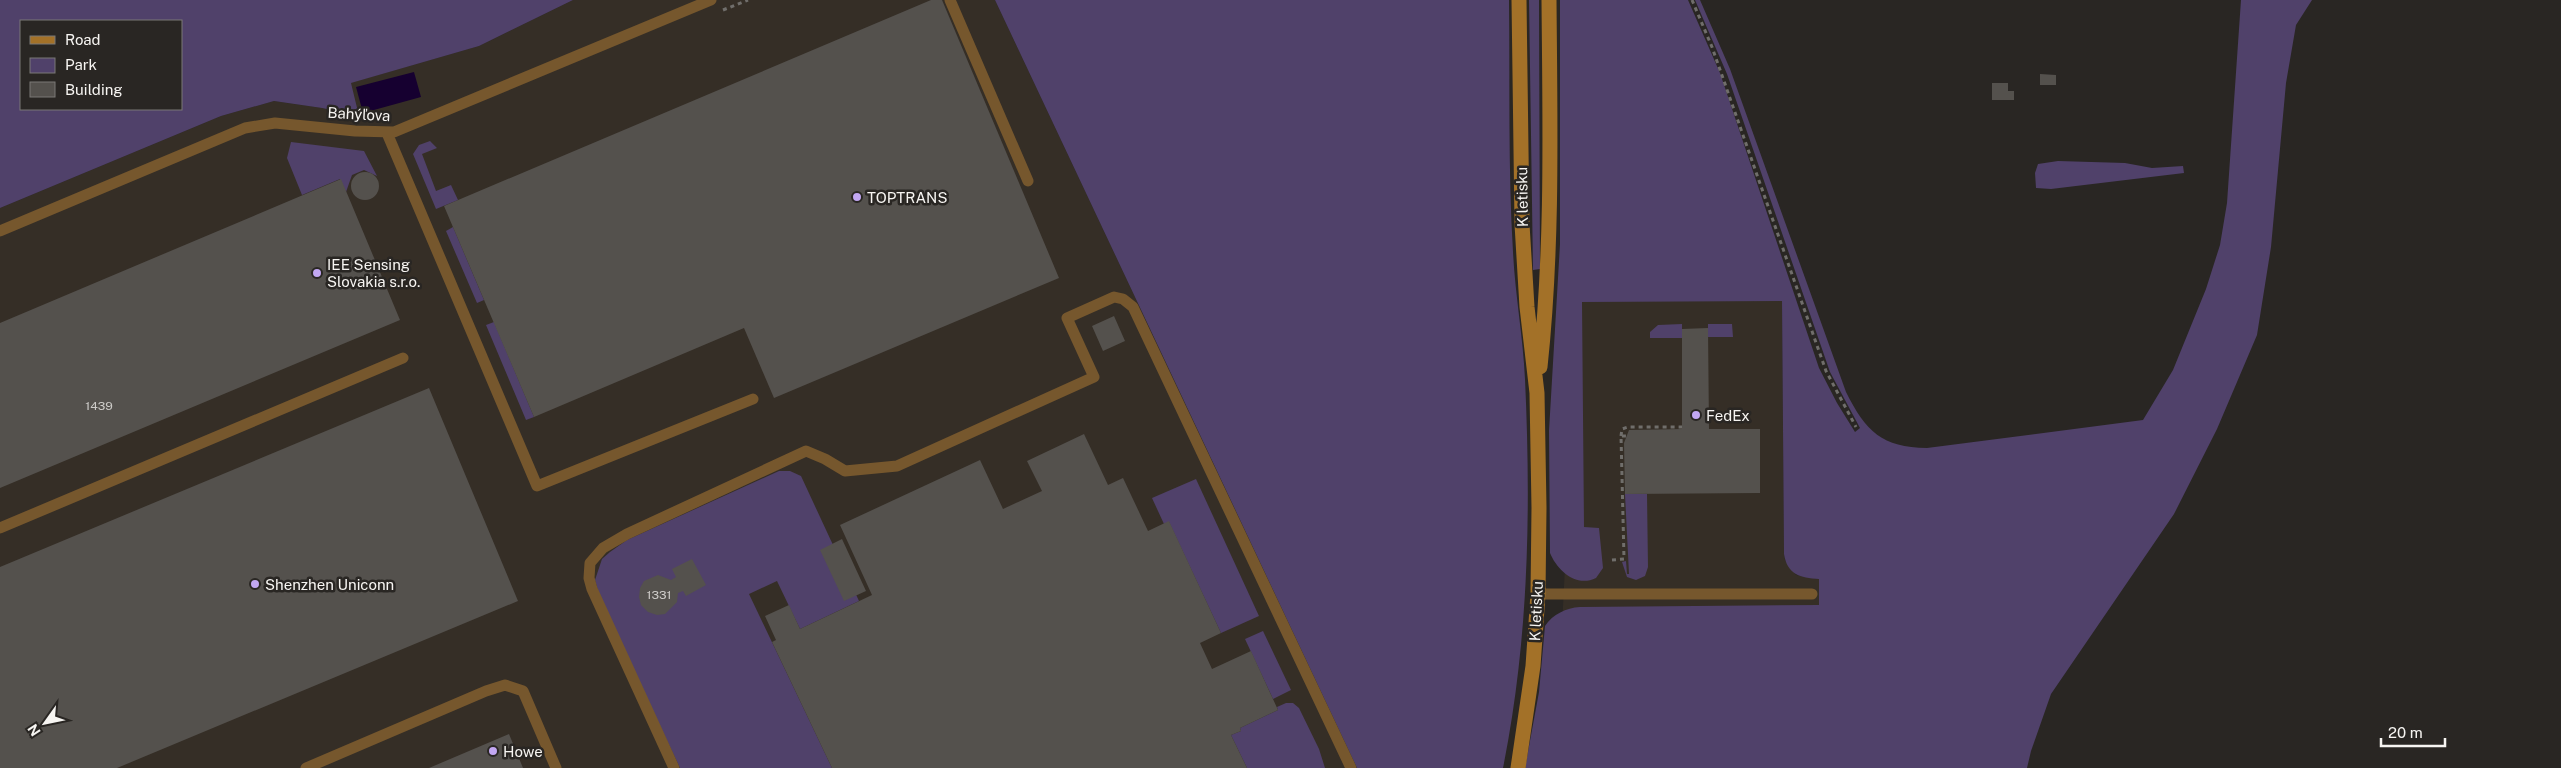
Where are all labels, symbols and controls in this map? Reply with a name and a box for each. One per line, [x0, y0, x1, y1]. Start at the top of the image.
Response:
legend [20, 20, 182, 110]
text: Road [65, 31, 101, 48]
text: Park [65, 56, 97, 73]
text: Building [65, 81, 123, 98]
street label: Bahýľova [327, 104, 391, 124]
street label: K letisku [1513, 167, 1531, 227]
place label: TOPTRANS [867, 189, 947, 206]
marker: TOPTRANS [851, 191, 863, 203]
place label: IEE Sensing Slovakia s.r.o. [327, 256, 420, 290]
marker: IEE Sensing Slovakia s.r.o. [311, 267, 323, 279]
house number: 1439 [85, 399, 113, 413]
place label: FedEx [1706, 407, 1750, 424]
marker: FedEx [1690, 409, 1702, 421]
place label: Shenzhen Uniconn [265, 576, 394, 593]
marker: Shenzhen Uniconn [249, 578, 261, 590]
street label: K letisku [1526, 580, 1546, 642]
house number: 1331 [647, 588, 671, 602]
north arrow [20, 698, 70, 748]
scale bar [2381, 716, 2445, 748]
text: N [24, 721, 44, 739]
text: 20 m [2388, 724, 2423, 741]
place label: Howe [503, 743, 543, 760]
marker: Howe [487, 745, 499, 757]

